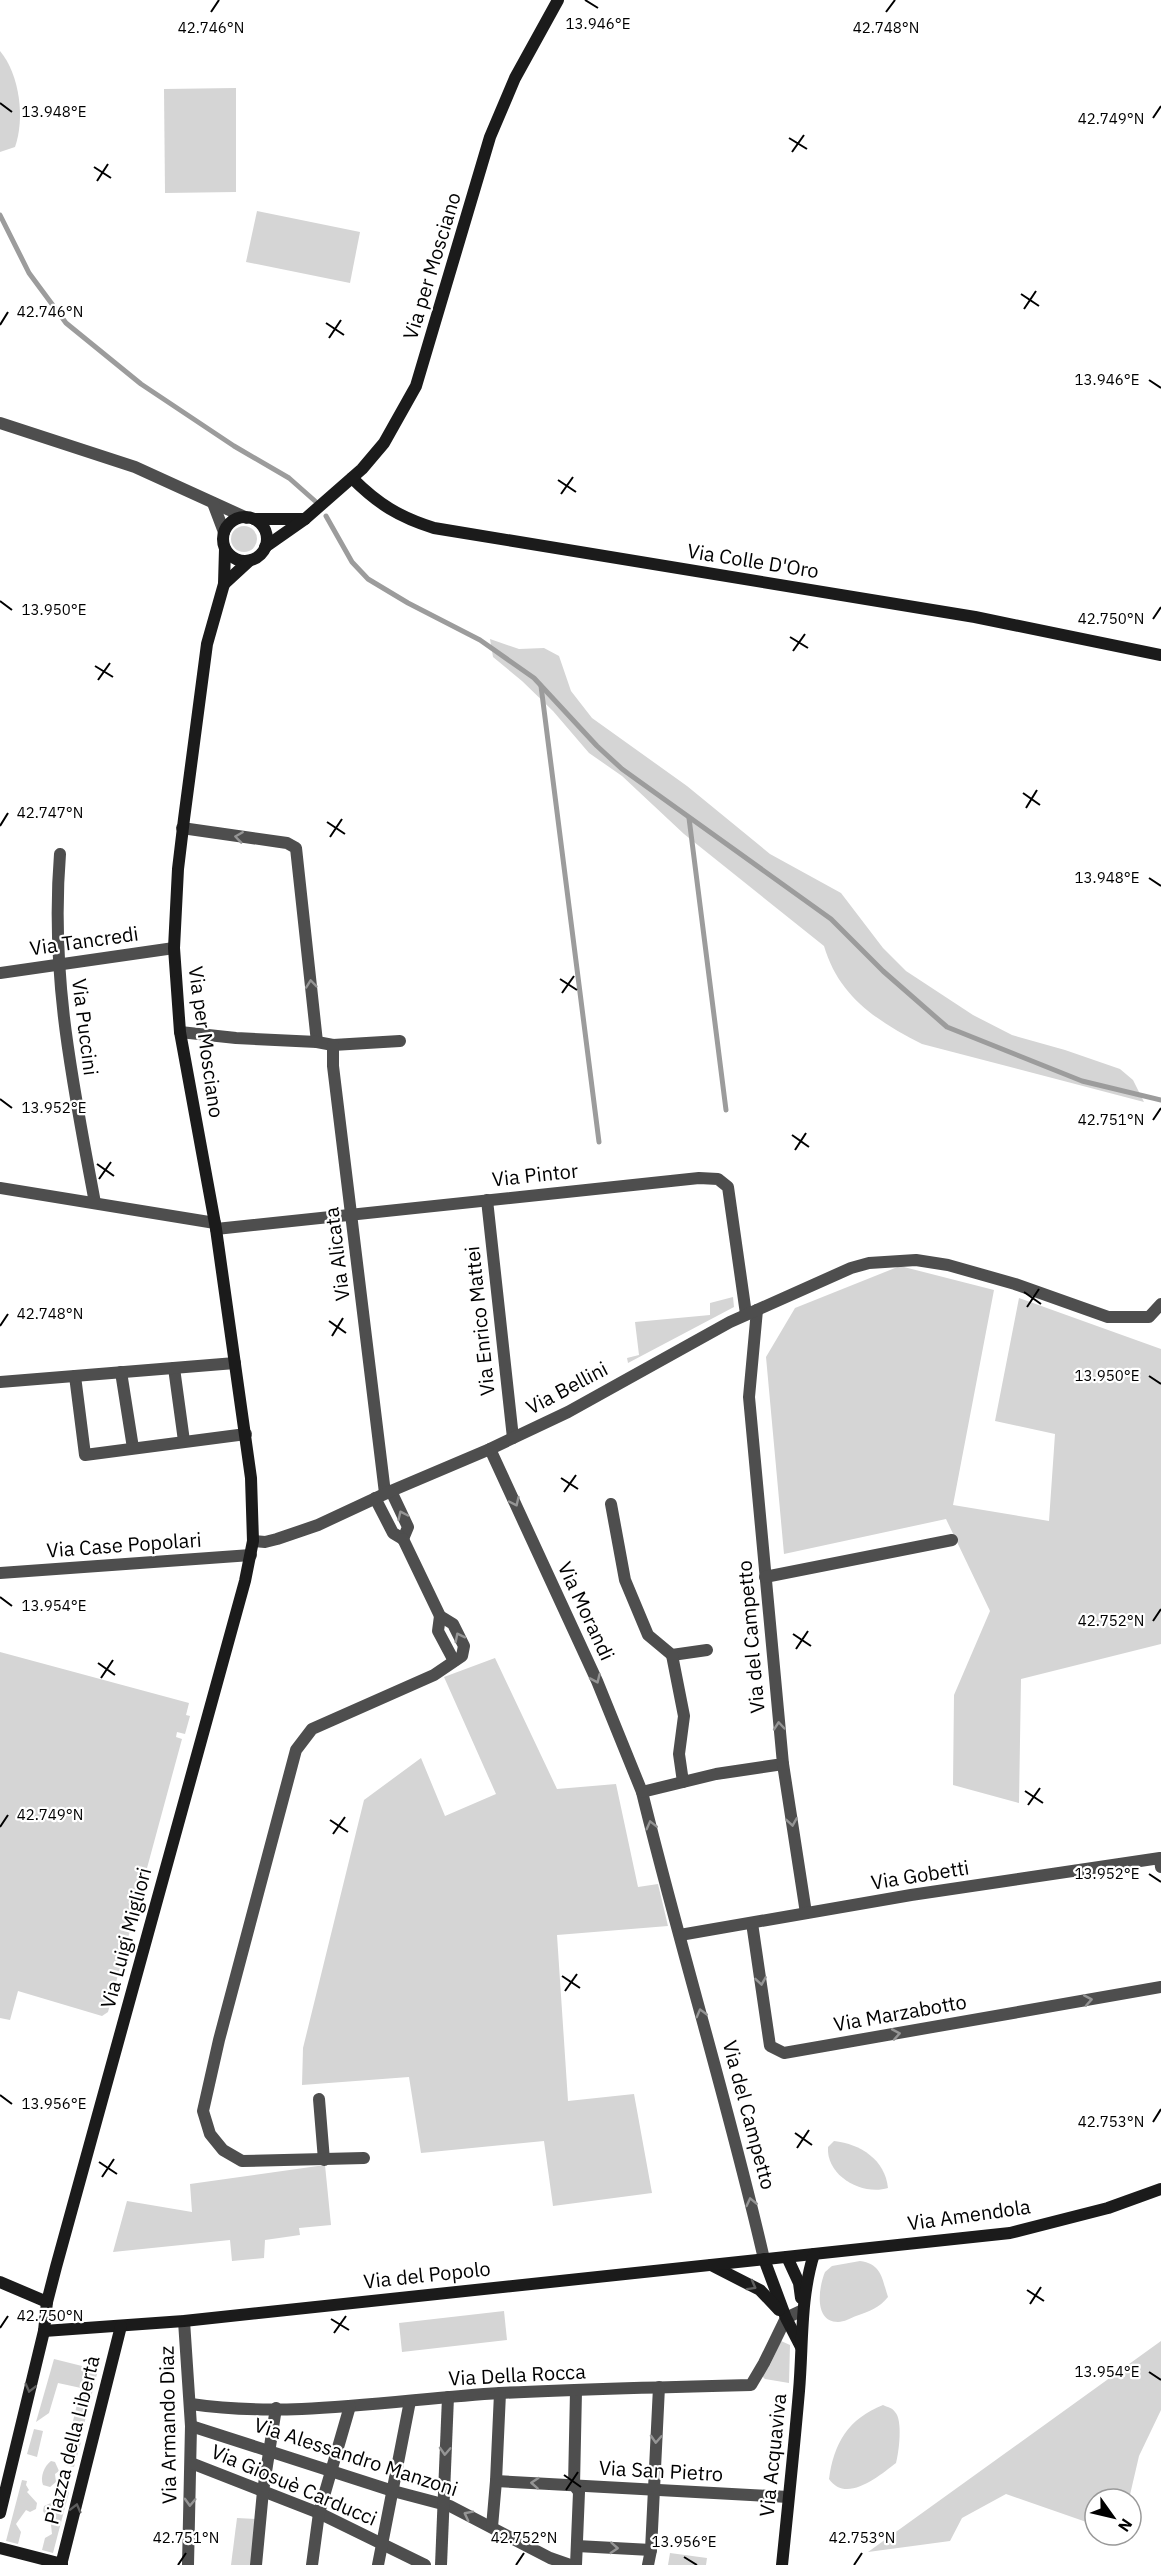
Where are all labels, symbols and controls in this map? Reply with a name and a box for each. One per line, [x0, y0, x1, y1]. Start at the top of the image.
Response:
text: 13.946°E [566, 14, 630, 33]
text: 42.746°N [178, 18, 244, 37]
text: 42.748°N [853, 18, 919, 37]
text: 13.948°E [22, 102, 86, 121]
text: 42.749°N [1078, 109, 1144, 128]
street label: Via per Mosciano [396, 189, 467, 343]
text: 42.746°N [17, 302, 83, 321]
text: 13.946°E [1075, 370, 1139, 389]
street label: Via Colle D'Oro [685, 537, 821, 584]
text: 13.950°E [22, 600, 86, 619]
text: 42.750°N [1078, 609, 1144, 628]
text: 42.747°N [17, 803, 83, 822]
one-way arrow [235, 831, 244, 843]
text: 13.948°E [1075, 868, 1139, 887]
street label: Via Tancredi [28, 920, 140, 961]
street label: Via per Mosciano [183, 964, 230, 1119]
street label: Via Puccini [66, 977, 105, 1077]
one-way arrow [305, 979, 318, 988]
text: 13.952°E [22, 1098, 86, 1117]
text: 42.751°N [1078, 1110, 1144, 1129]
street label: Via Pintor [491, 1157, 579, 1192]
street label: Via Alicata [317, 1205, 356, 1302]
street label: Via Enrico Mattei [458, 1245, 501, 1397]
text: 42.748°N [17, 1304, 83, 1323]
street label: Via Bellini [521, 1355, 612, 1420]
text: 13.950°E [1075, 1366, 1139, 1385]
one-way arrow [507, 1496, 519, 1507]
one-way arrow [397, 1510, 409, 1521]
street label: Via Case Popolari [46, 1526, 202, 1563]
street label: Via Morandi [552, 1557, 621, 1664]
street label: Via del Campetto [730, 1559, 771, 1715]
text: 13.954°E [22, 1596, 86, 1615]
text: 42.752°N [1078, 1611, 1144, 1630]
one-way arrow [455, 1633, 467, 1644]
one-way arrow [589, 1673, 601, 1684]
one-way arrow [773, 1721, 786, 1730]
text: 42.749°N [17, 1805, 83, 1824]
one-way arrow [785, 1816, 798, 1826]
one-way arrow [645, 1820, 658, 1830]
street label: Via Gobetti [869, 1853, 971, 1896]
street label: Via Luigi Migliori [94, 1864, 157, 2011]
text: 13.952°E [1075, 1864, 1139, 1883]
one-way arrow [754, 1975, 767, 1985]
street label: Via Marzabotto [831, 1988, 969, 2037]
one-way arrow [1082, 1994, 1092, 2007]
one-way arrow [696, 2009, 709, 2019]
one-way arrow [891, 2028, 900, 2040]
street label: Via del Campetto [717, 2037, 782, 2192]
text: 13.956°E [22, 2094, 86, 2113]
text: 42.753°N [1078, 2112, 1144, 2131]
street label: Via Amendola [906, 2192, 1033, 2237]
one-way arrow [746, 2197, 759, 2207]
street label: Via del Popolo [362, 2254, 492, 2295]
one-way arrow [746, 2279, 756, 2290]
text: 42.750°N [17, 2306, 83, 2325]
street label: Via Armando Diaz [153, 2346, 182, 2504]
street label: Piazza della Libertà [37, 2352, 106, 2527]
street label: Via Della Rocca [448, 2357, 587, 2392]
text: 13.954°E [1075, 2362, 1139, 2381]
one-way arrow [25, 2383, 38, 2393]
street label: Via Acquaviva [753, 2392, 792, 2518]
street label: Via Alessandro Manzoni [251, 2411, 462, 2502]
one-way arrow [650, 2434, 663, 2443]
street label: Via Giosuè Carducci [207, 2437, 381, 2532]
one-way arrow [439, 2446, 452, 2455]
street label: Via San Pietro [598, 2454, 724, 2487]
one-way arrow [531, 2477, 540, 2490]
north arrow [1083, 2487, 1143, 2547]
one-way arrow [184, 2497, 196, 2506]
one-way arrow [68, 2503, 81, 2513]
one-way arrow [463, 2511, 474, 2522]
text: N [1114, 2515, 1137, 2536]
text: 42.751°N [153, 2528, 219, 2547]
text: 42.752°N [491, 2528, 557, 2547]
text: 42.753°N [829, 2528, 895, 2547]
text: 13.956°E [652, 2532, 716, 2551]
one-way arrow [609, 2542, 618, 2555]

